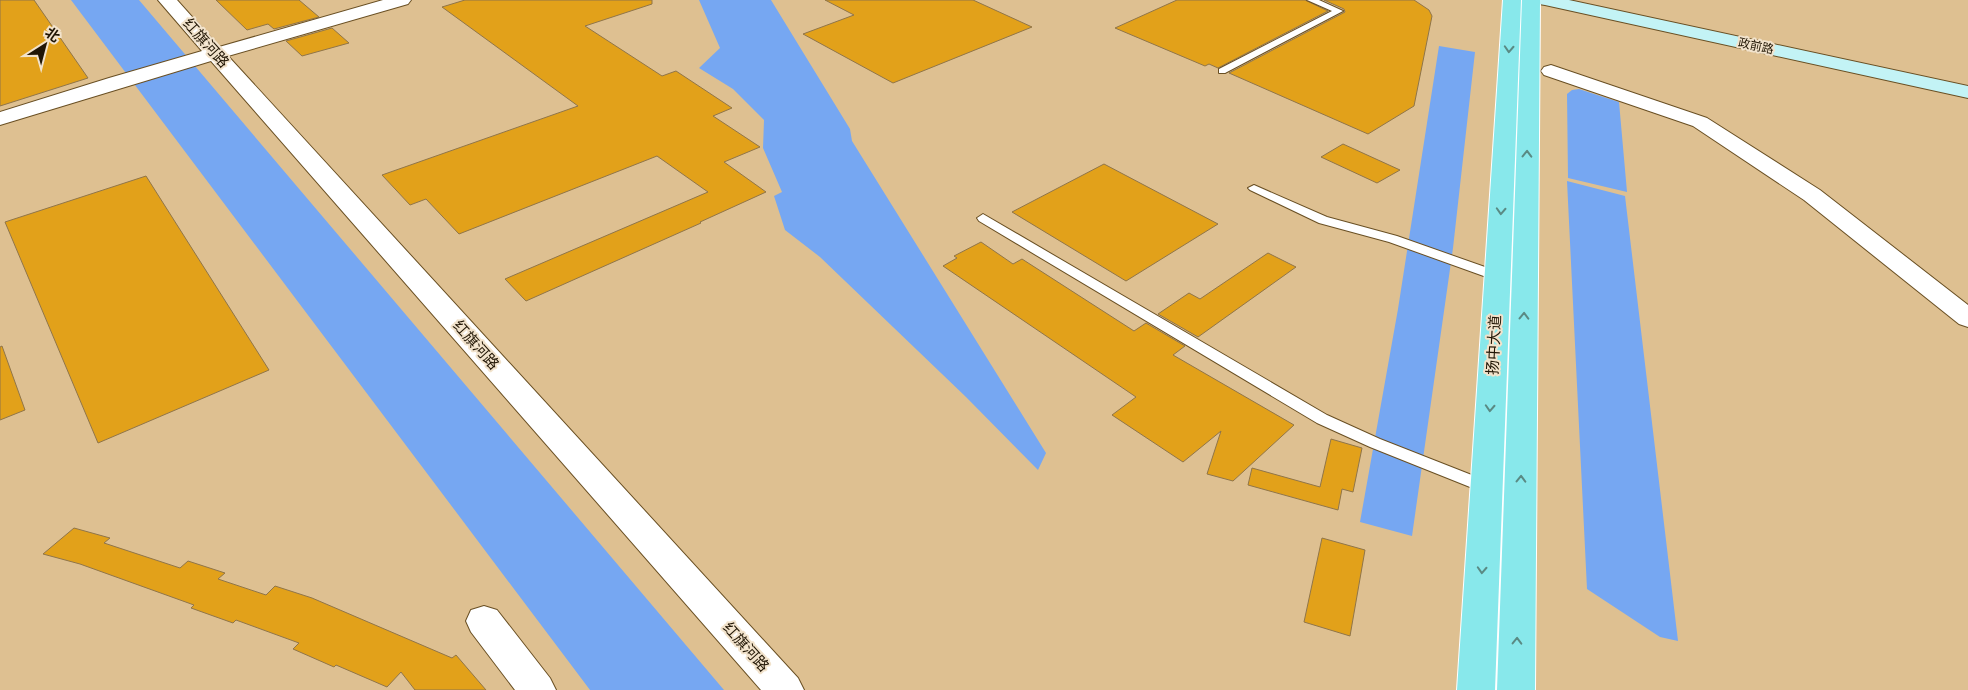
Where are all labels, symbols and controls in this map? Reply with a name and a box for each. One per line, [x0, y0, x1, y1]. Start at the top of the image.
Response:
street label: 红旗河路 [180, 14, 234, 71]
north arrow [20, 20, 70, 70]
text: 北 [42, 23, 64, 45]
street label: 政前路 [1737, 34, 1775, 57]
one-way arrow [1504, 45, 1515, 53]
one-way arrow [1522, 150, 1532, 158]
one-way arrow [1495, 207, 1506, 215]
one-way arrow [1519, 312, 1529, 320]
street label: 扬中大道 [1482, 315, 1504, 375]
street label: 红旗河路 [450, 316, 504, 373]
one-way arrow [1485, 404, 1496, 412]
one-way arrow [1515, 475, 1526, 483]
one-way arrow [1476, 567, 1487, 575]
street label: 红旗河路 [720, 618, 774, 675]
one-way arrow [1512, 637, 1522, 645]

